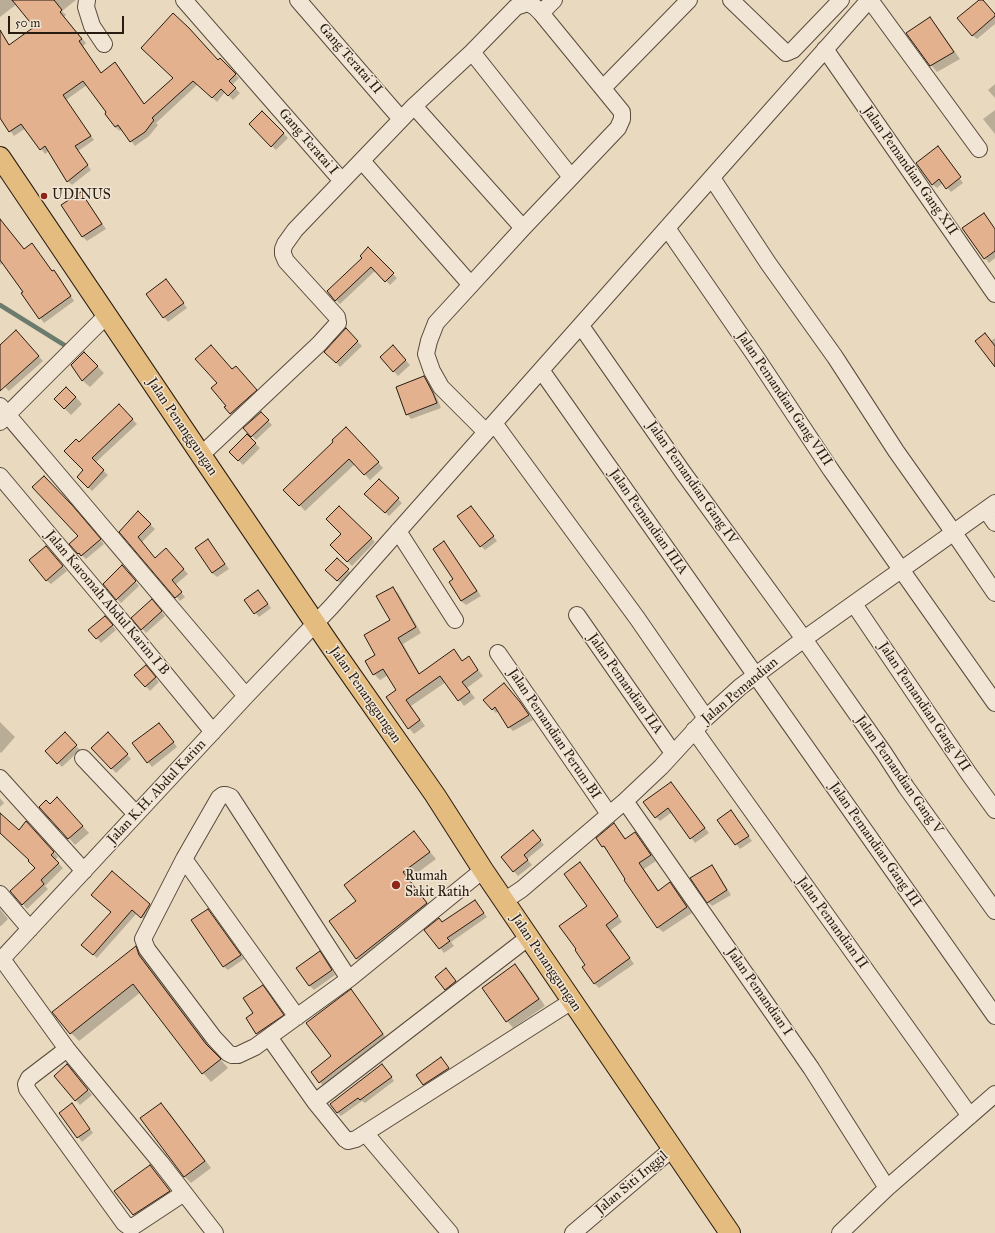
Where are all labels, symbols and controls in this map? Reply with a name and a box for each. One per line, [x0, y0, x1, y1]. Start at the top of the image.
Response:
scale bar [10, 8, 126, 34]
text: 50 m [15, 16, 40, 30]
street label: Gang Teratai II [315, 20, 385, 98]
street label: Jalan Pemandian Gang XII [859, 103, 961, 239]
street label: Gang Teratai I [275, 105, 341, 179]
place label: UDINUS [52, 188, 111, 204]
marker: UDINUS [39, 191, 49, 201]
street label: Jalan Pemandian Gang VIII [733, 329, 835, 469]
street label: Jalan Penanggungan [143, 375, 221, 479]
street label: Jalan Pemandian Gang IV [643, 418, 741, 548]
street label: Jalan Pemandian IIIA [605, 466, 691, 578]
street label: Jalan Karomah Abdul Karim I B [42, 527, 172, 679]
street label: Jalan Pemandian IIA [584, 630, 666, 738]
street label: Jalan Pemandian Gang VII [874, 639, 974, 775]
street label: Jalan Penanggungan [325, 643, 405, 747]
street label: Jalan Pemandian [698, 654, 782, 728]
street label: Jalan Pemandian Perum BI [504, 666, 604, 802]
street label: Jalan Pemandian Gang V [852, 713, 946, 837]
street label: Jalan K.H. Abdul Karim [104, 736, 210, 848]
street label: Jalan Pemandian Gang III [825, 779, 925, 911]
place label: Rumah Sakit Ratih [405, 869, 470, 902]
street label: Jalan Pemandian II [793, 874, 871, 972]
marker: Rumah Sakit Ratih [390, 879, 402, 891]
street label: Jalan Penanggungan [507, 911, 585, 1015]
street label: Jalan Pemandian I [722, 945, 796, 1039]
street label: Jalan Siti Inggil [592, 1148, 672, 1218]

